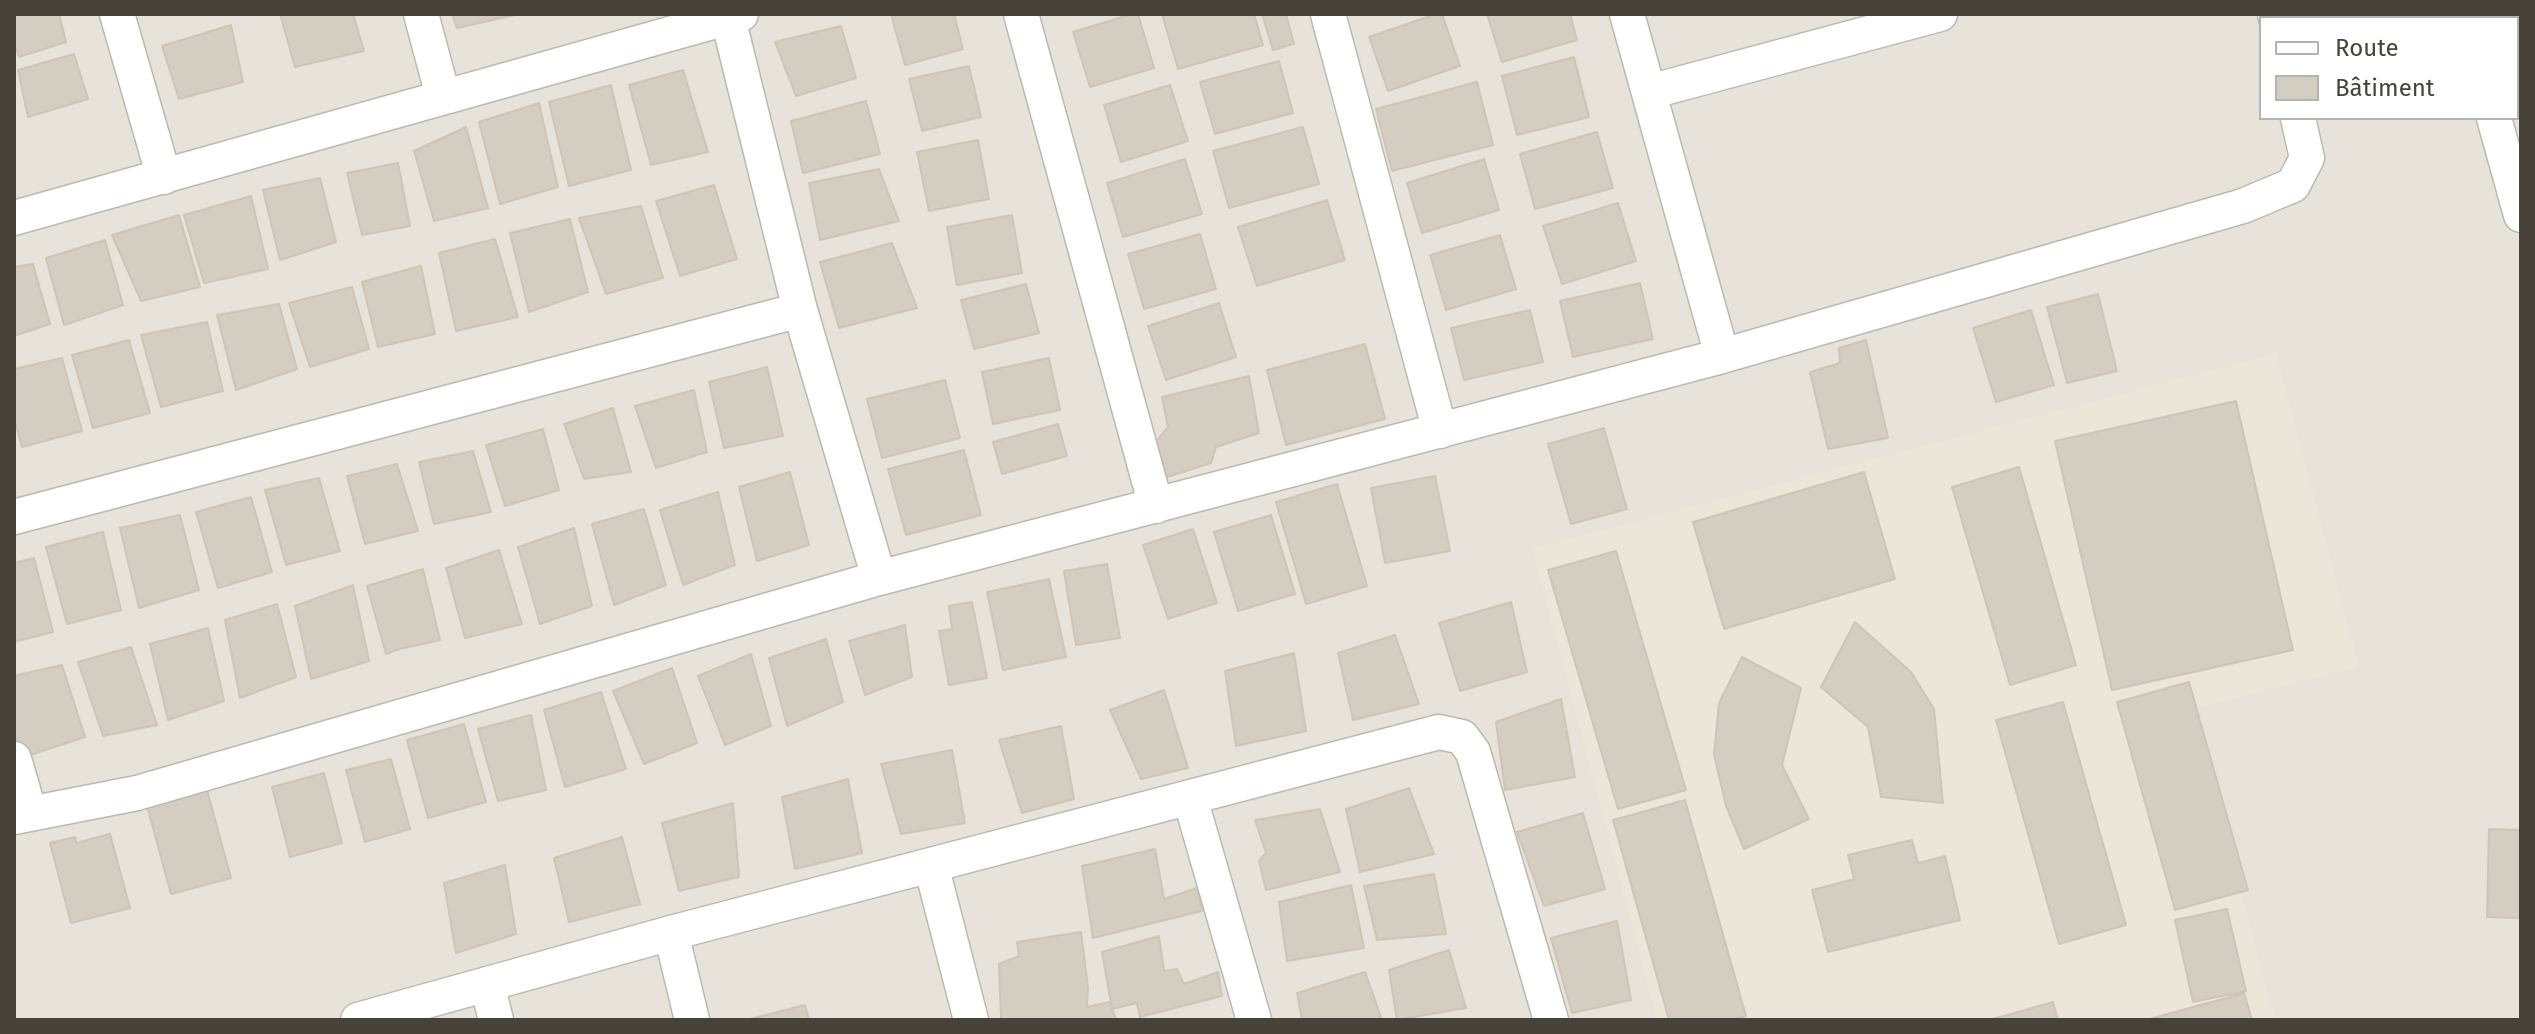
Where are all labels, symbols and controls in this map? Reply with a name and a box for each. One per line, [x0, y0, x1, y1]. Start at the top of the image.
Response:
legend [2259, 16, 2519, 120]
text: Route [2335, 34, 2399, 62]
text: Bâtiment [2335, 74, 2434, 102]

